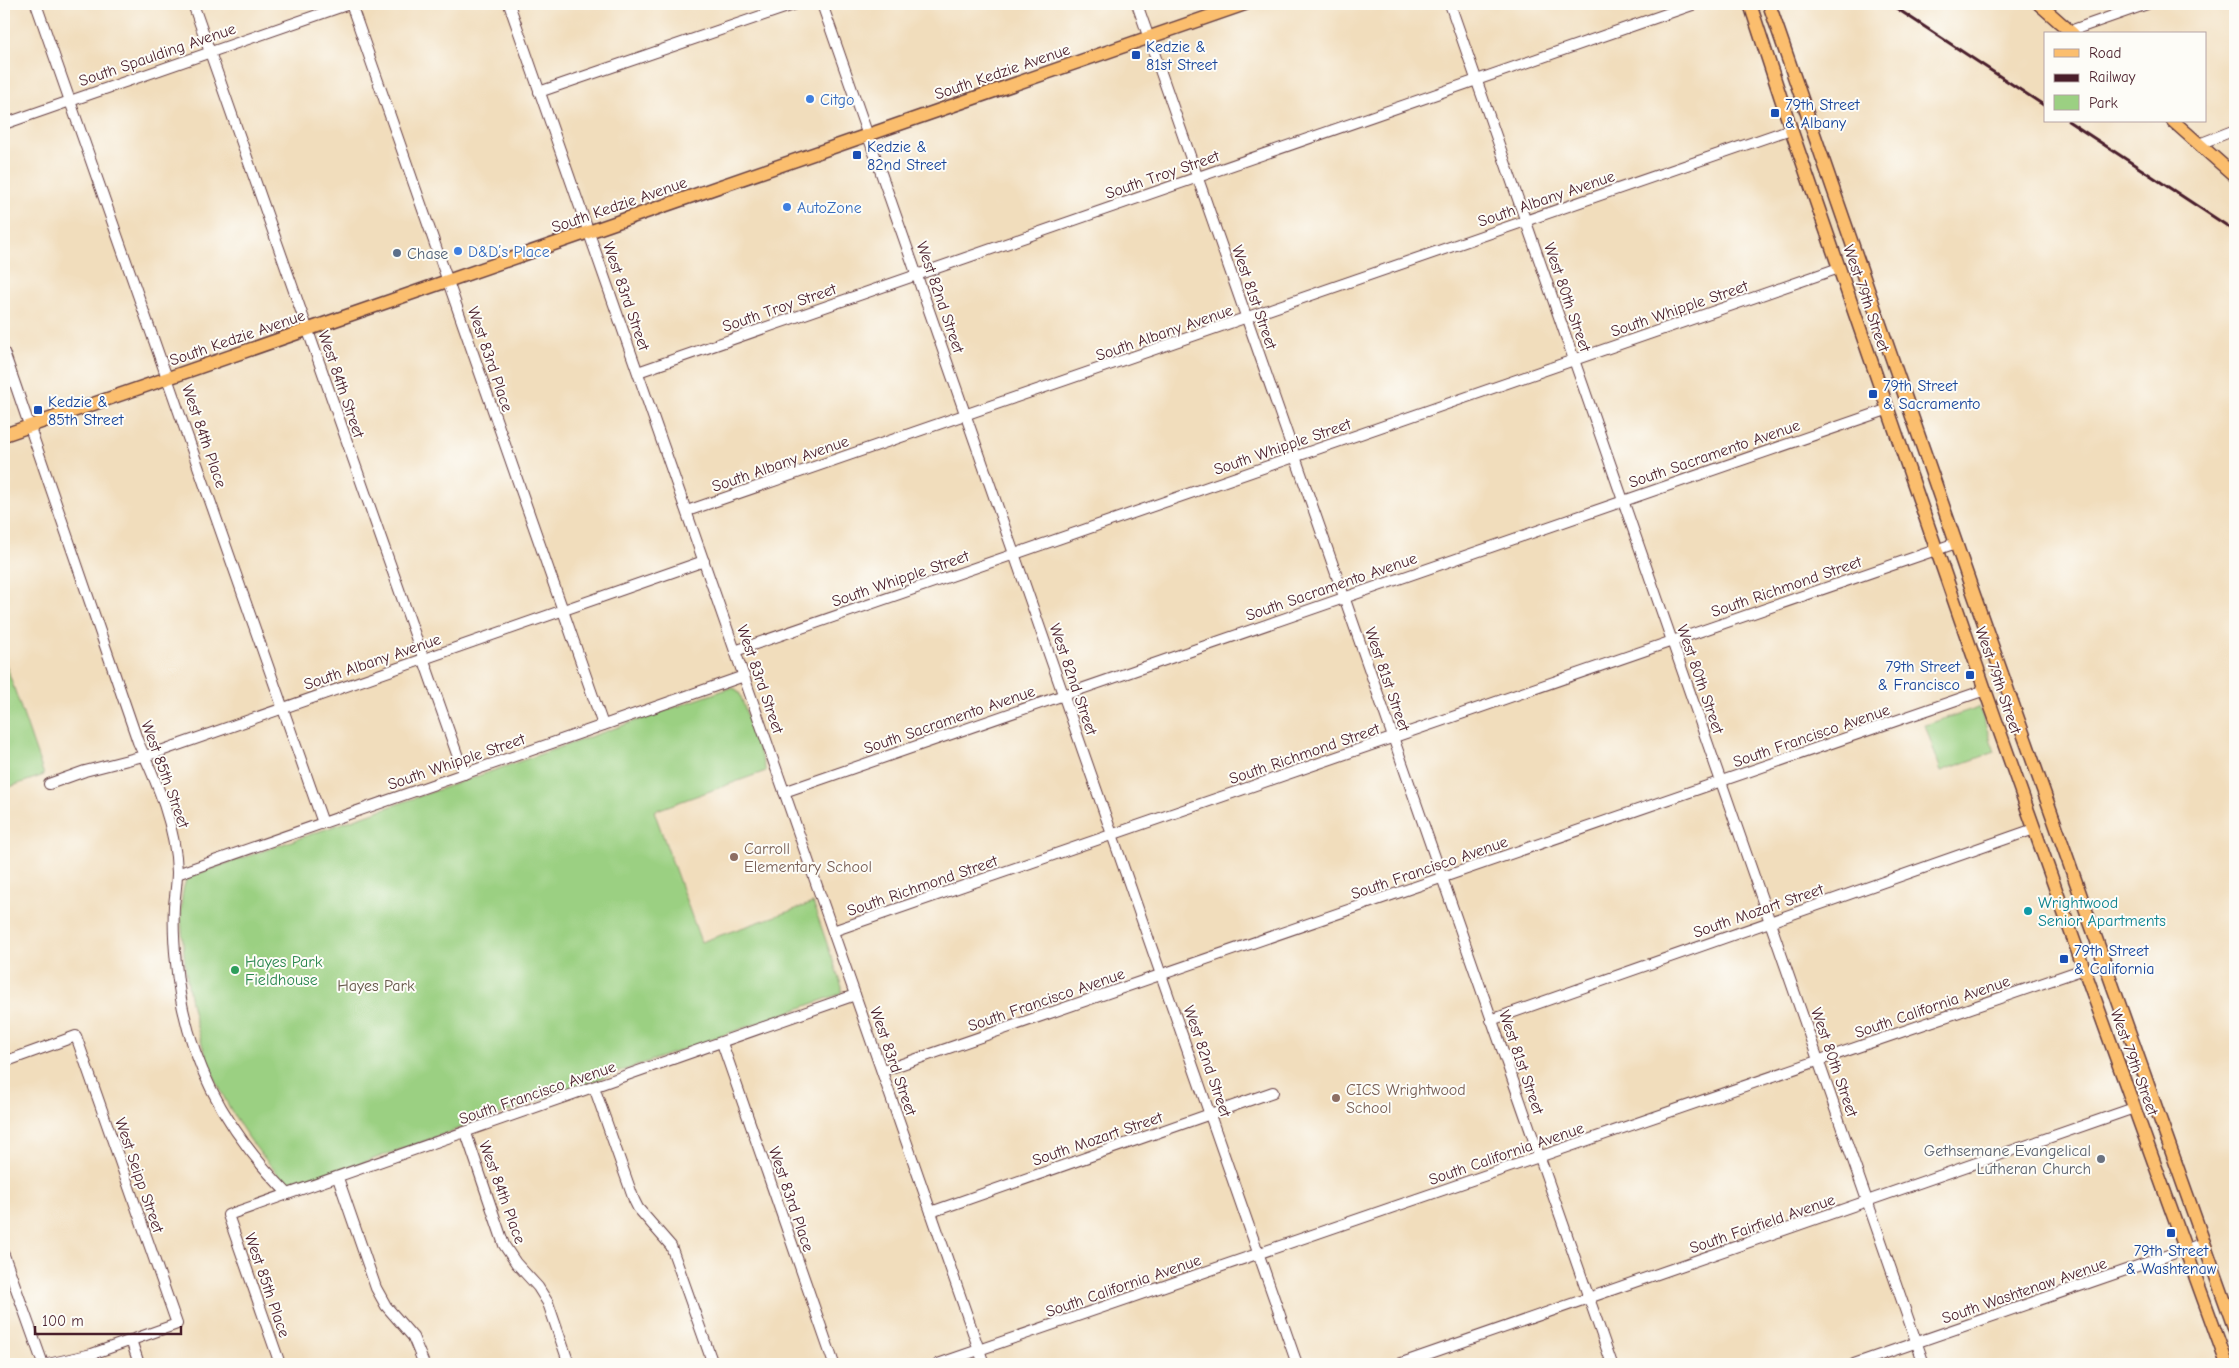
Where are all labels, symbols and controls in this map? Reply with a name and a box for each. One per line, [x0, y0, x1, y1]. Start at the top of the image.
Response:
street label: South Spaulding Avenue [77, 20, 238, 90]
legend [2044, 32, 2206, 122]
place label: Kedzie & 81st Street [1146, 38, 1218, 74]
street label: South Kedzie Avenue [932, 40, 1072, 104]
text: Road [2089, 44, 2121, 62]
marker: Kedzie & 81st Street [1130, 49, 1142, 61]
text: Railway [2089, 68, 2136, 86]
place label: Citgo [820, 91, 855, 109]
marker: Citgo [804, 93, 816, 105]
text: Park [2089, 94, 2118, 112]
place label: 79th Street & Albany [1785, 96, 1860, 132]
marker: 79th Street & Albany [1769, 107, 1781, 119]
place label: Kedzie & 82nd Street [867, 138, 947, 174]
street label: South Troy Street [1103, 147, 1222, 203]
marker: Kedzie & 82nd Street [851, 149, 863, 161]
street label: South Albany Avenue [1475, 167, 1617, 231]
street label: South Kedzie Avenue [549, 173, 689, 237]
place label: AutoZone [797, 199, 862, 217]
marker: AutoZone [781, 201, 793, 213]
street label: West 82nd Street [913, 239, 968, 356]
street label: West 83rd Street [599, 240, 653, 353]
street label: West 80th Street [1540, 241, 1594, 355]
street label: West 79th Street [1839, 242, 1893, 355]
place label: D&D’s Place [468, 243, 550, 261]
street label: West 81st Street [1228, 243, 1280, 352]
place label: Chase [407, 245, 448, 263]
marker: D&D’s Place [452, 245, 464, 257]
marker: Chase [391, 247, 403, 259]
street label: South Whipple Street [1608, 277, 1751, 341]
street label: South Troy Street [720, 280, 839, 336]
street label: South Albany Avenue [1093, 301, 1235, 365]
street label: West 83rd Place [464, 304, 516, 414]
street label: South Kedzie Avenue [167, 306, 307, 370]
street label: West 84th Street [314, 328, 368, 441]
place label: 79th Street & Sacramento [1883, 377, 1980, 413]
street label: West 84th Place [178, 382, 230, 490]
marker: 79th Street & Sacramento [1867, 388, 1879, 400]
place label: Kedzie & 85th Street [48, 393, 124, 429]
marker: Kedzie & 85th Street [32, 404, 44, 416]
street label: South Whipple Street [1211, 415, 1354, 479]
street label: South Sacramento Avenue [1626, 416, 1802, 492]
street label: South Albany Avenue [709, 432, 851, 496]
street label: South Whipple Street [829, 547, 972, 611]
street label: South Sacramento Avenue [1243, 549, 1419, 625]
street label: South Richmond Street [1709, 553, 1864, 621]
street label: West 82nd Street [1046, 621, 1101, 738]
street label: West 83rd Street [733, 623, 787, 736]
street label: West 80th Street [1673, 623, 1727, 737]
street label: West 79th Street [1971, 624, 2025, 737]
street label: West 81st Street [1361, 625, 1413, 734]
street label: South Albany Avenue [301, 630, 443, 694]
place label: 79th Street & Francisco [1878, 658, 1960, 694]
marker: 79th Street & Francisco [1964, 669, 1976, 681]
street label: South Sacramento Avenue [861, 682, 1037, 758]
street label: South Francisco Avenue [1731, 701, 1892, 771]
street label: West 85th Street [137, 718, 193, 831]
street label: South Richmond Street [1227, 720, 1382, 788]
street label: South Whipple Street [385, 730, 528, 794]
street label: South Francisco Avenue [1349, 833, 1510, 903]
place label: Carroll Elementary School [744, 840, 872, 876]
marker: Carroll Elementary School [728, 851, 740, 863]
street label: South Richmond Street [845, 852, 1000, 920]
street label: South Mozart Street [1691, 880, 1826, 942]
place label: Wrightwood Senior Apartments [2038, 894, 2166, 930]
marker: Wrightwood Senior Apartments [2022, 905, 2034, 917]
place label: 79th Street & California [2074, 942, 2155, 978]
place label: Hayes Park Fieldhouse [245, 953, 323, 989]
marker: 79th Street & California [2058, 953, 2070, 965]
marker: Hayes Park Fieldhouse [229, 964, 241, 976]
street label: South Francisco Avenue [966, 965, 1127, 1035]
street label: South California Avenue [1852, 972, 2012, 1042]
park label: Hayes Park [337, 977, 415, 995]
street label: West 82nd Street [1180, 1003, 1235, 1120]
street label: West 83rd Street [866, 1005, 920, 1118]
street label: West 80th Street [1807, 1006, 1861, 1120]
street label: West 79th Street [2106, 1007, 2162, 1118]
street label: West 81st Street [1495, 1008, 1547, 1117]
street label: South Francisco Avenue [457, 1058, 618, 1128]
place label: CICS Wrightwood School [1346, 1081, 1466, 1117]
marker: CICS Wrightwood School [1330, 1092, 1342, 1104]
street label: South Mozart Street [1030, 1108, 1165, 1170]
street label: West Seipp Street [111, 1116, 167, 1236]
street label: South California Avenue [1426, 1119, 1586, 1189]
street label: West 84th Place [475, 1138, 529, 1246]
place label: Gethsemane Evangelical Lutheran Church [1924, 1142, 2091, 1178]
street label: West 83rd Place [765, 1144, 817, 1254]
marker: Gethsemane Evangelical Lutheran Church [2095, 1153, 2107, 1165]
street label: South Fairfield Avenue [1687, 1191, 1837, 1257]
marker: 79th Street & Washtenaw [2165, 1227, 2177, 1239]
street label: West 85th Place [241, 1231, 293, 1340]
place label: 79th Street & Washtenaw [2126, 1242, 2217, 1278]
street label: South California Avenue [1043, 1251, 1203, 1321]
street label: South Washtenaw Avenue [1940, 1254, 2109, 1328]
scale bar [35, 1303, 181, 1335]
text: 100 m [42, 1312, 84, 1330]

